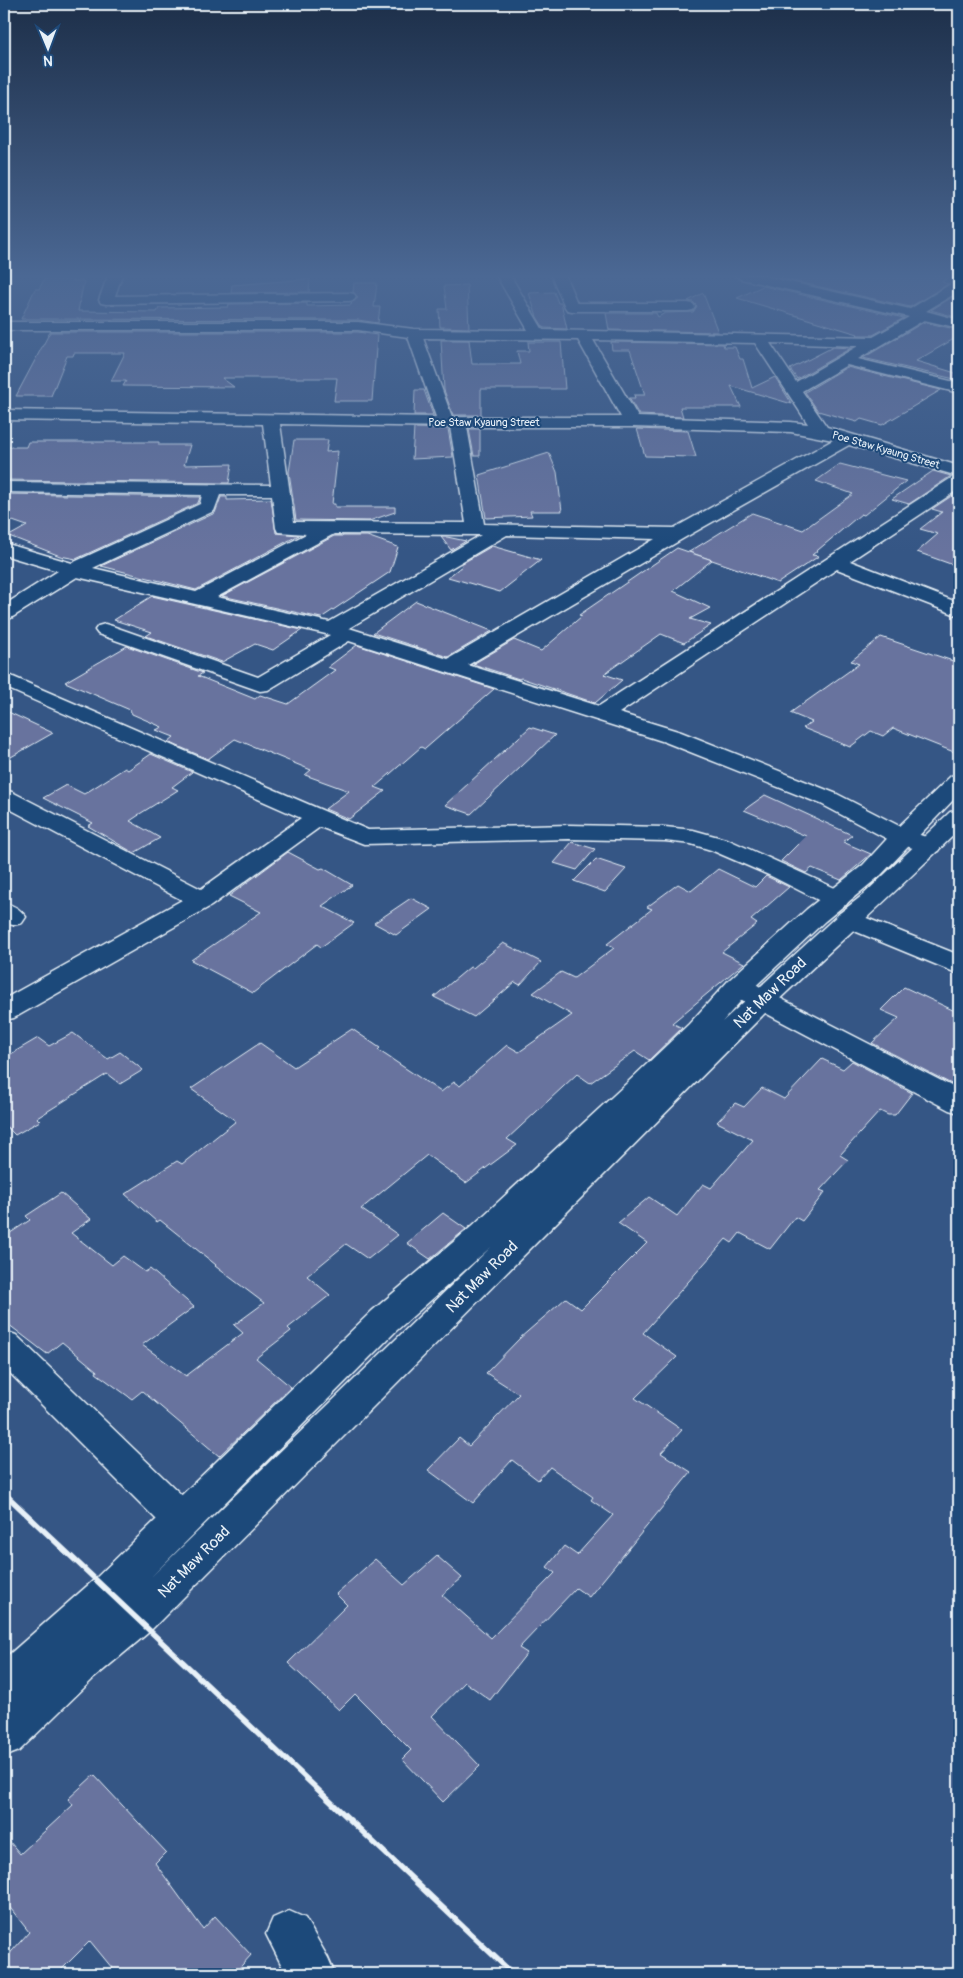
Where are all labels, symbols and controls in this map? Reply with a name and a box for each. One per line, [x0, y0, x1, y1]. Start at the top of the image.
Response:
north arrow [22, 22, 72, 72]
text: N [43, 52, 53, 69]
street label: Poe Staw Kyaung Street [428, 416, 540, 429]
street label: Poe Staw Kyaung Street [831, 428, 942, 472]
street label: Nat Maw Road [729, 953, 811, 1033]
street label: Nat Maw Road [442, 1237, 522, 1317]
street label: Nat Maw Road [154, 1522, 234, 1602]

